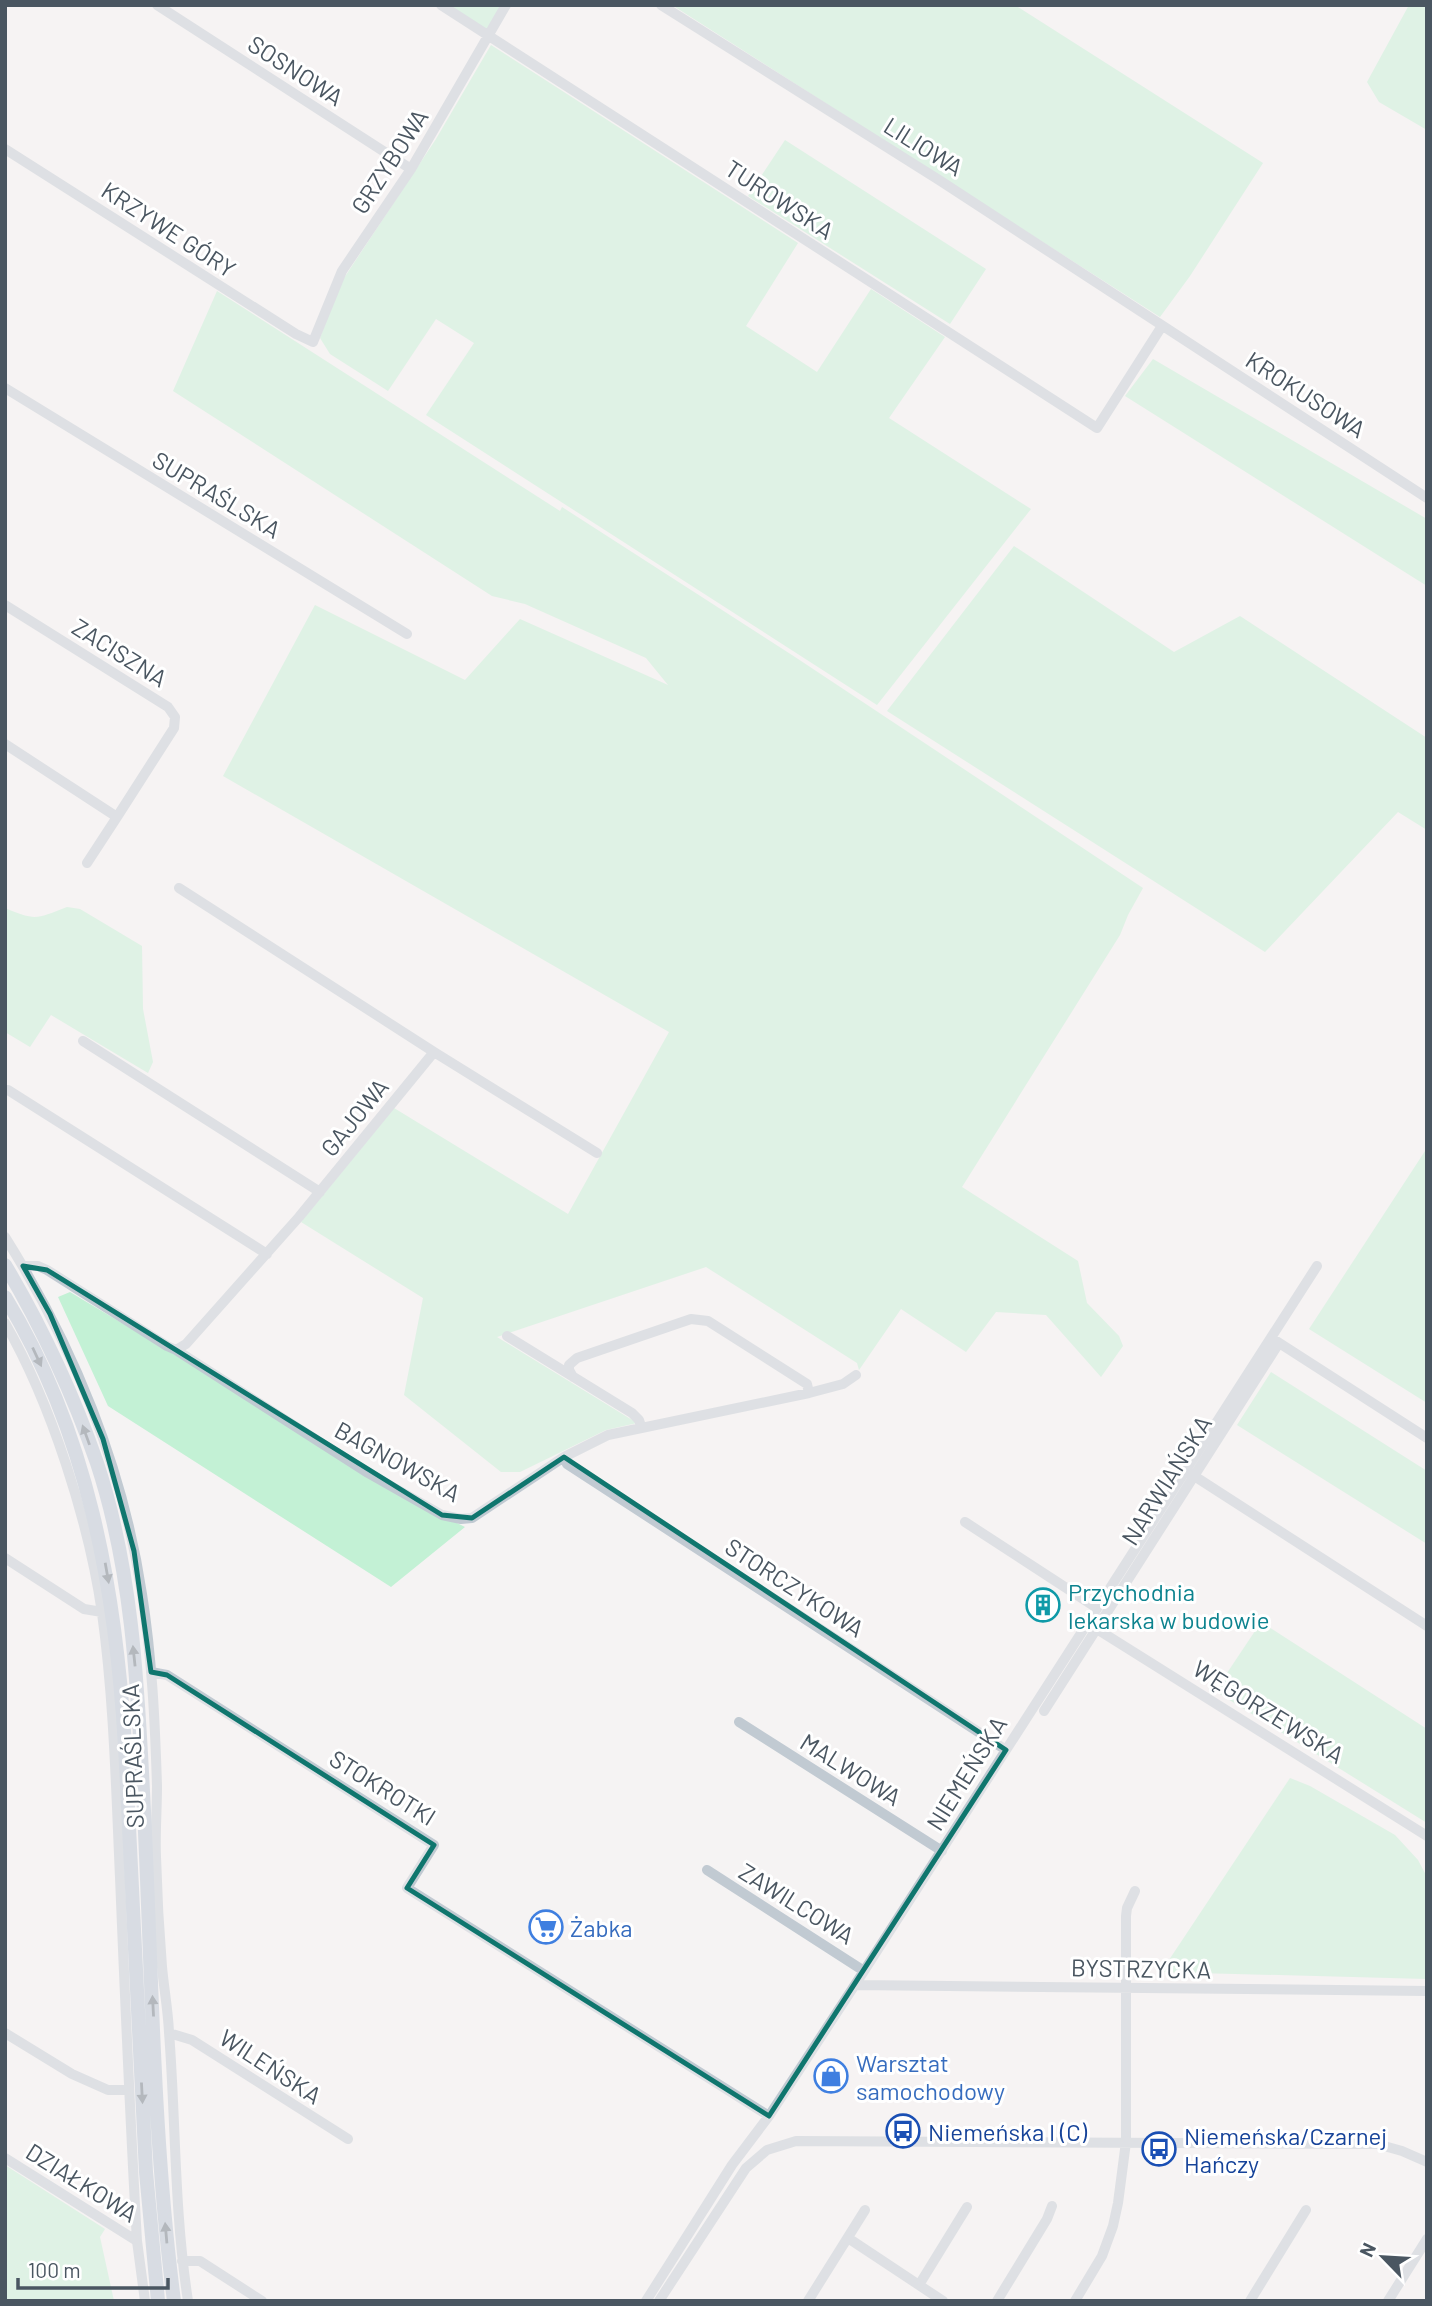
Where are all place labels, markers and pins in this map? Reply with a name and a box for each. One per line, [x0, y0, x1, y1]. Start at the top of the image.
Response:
place label: Przychodnia lekarska w budowie [1068, 1577, 1269, 1634]
building icon: Przychodnia lekarska w budowie [1024, 1586, 1062, 1624]
supermarket icon: Żabka [527, 1908, 565, 1946]
place label: Żabka [570, 1913, 633, 1942]
place label: Warsztat samochodowy [856, 2048, 1005, 2105]
shop icon: Warsztat samochodowy [812, 2057, 850, 2095]
bus stop icon: Niemeńska I (C) [884, 2112, 922, 2150]
place label: Niemeńska I (C) [928, 2117, 1088, 2146]
place label: Niemeńska/Czarnej Hańczy [1184, 2121, 1387, 2178]
bus stop icon: Niemeńska/Czarnej Hańczy [1140, 2130, 1178, 2168]

